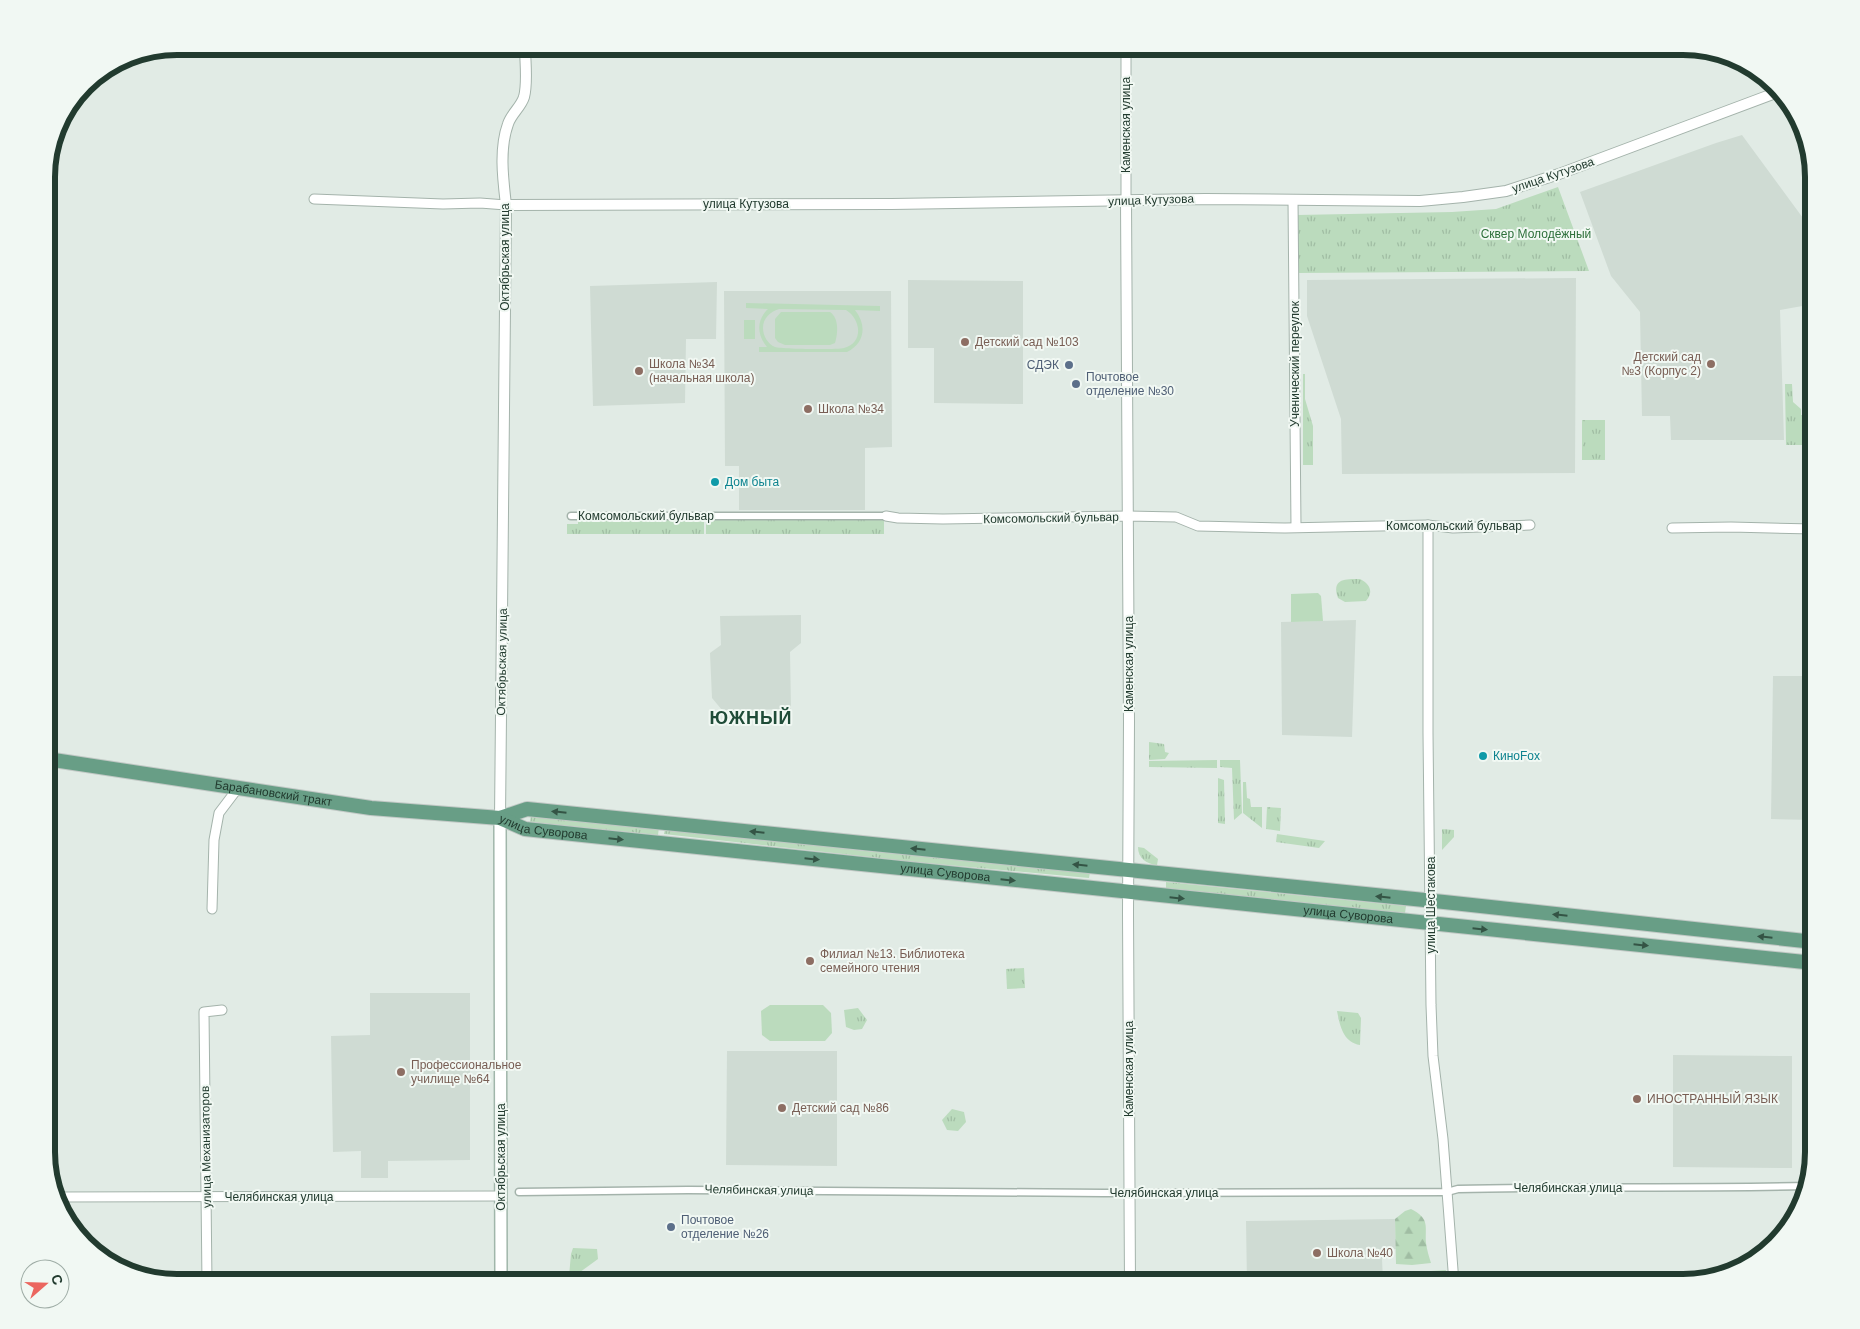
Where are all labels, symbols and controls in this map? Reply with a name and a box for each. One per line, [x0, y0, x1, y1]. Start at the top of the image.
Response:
street label: Каменская улица [1119, 77, 1133, 173]
street label: улица Кутузова [1510, 154, 1596, 196]
street label: улица Кутузова [1108, 191, 1194, 208]
street label: улица Кутузова [703, 197, 789, 211]
street label: Октябрьская улица [498, 203, 512, 311]
park label: Сквер Молодёжный [1481, 227, 1591, 241]
street label: Ученический переулок [1288, 300, 1302, 427]
place label: Детский сад №103 [975, 335, 1079, 349]
marker: Детский сад №103 [959, 336, 971, 348]
place label: Детский сад №3 (Корпус 2) [1621, 350, 1701, 378]
place label: Школа №34 (начальная школа) [649, 357, 754, 385]
place label: СДЭК [1027, 358, 1059, 372]
marker: Детский сад №3 (Корпус 2) [1705, 358, 1717, 370]
marker: СДЭК [1063, 359, 1075, 371]
marker: Школа №34 (начальная школа) [633, 365, 645, 377]
place label: Почтовое отделение №30 [1086, 370, 1174, 398]
marker: Почтовое отделение №30 [1070, 378, 1082, 390]
place label: Школа №34 [818, 402, 884, 416]
marker: Школа №34 [802, 403, 814, 415]
place label: Дом быта [725, 475, 779, 489]
marker: Дом быта [709, 476, 721, 488]
street label: Комсомольский бульвар [578, 509, 714, 523]
street label: Комсомольский бульвар [983, 510, 1119, 526]
street label: Комсомольский бульвар [1386, 519, 1522, 533]
street label: Октябрьская улица [494, 608, 510, 716]
street label: Каменская улица [1122, 616, 1136, 712]
district label: ЮЖНЫЙ [710, 707, 792, 728]
place label: КиноFox [1493, 749, 1540, 763]
marker: КиноFox [1477, 750, 1489, 762]
street label: Барабановский тракт [214, 777, 334, 809]
one-way arrow [551, 808, 567, 816]
street label: улица Суворова [497, 812, 589, 842]
one-way arrow [748, 828, 764, 836]
one-way arrow [608, 835, 624, 843]
one-way arrow [910, 845, 926, 853]
one-way arrow [805, 855, 821, 863]
street label: улица Шестакова [1424, 856, 1438, 954]
street label: улица Суворова [900, 861, 991, 884]
one-way arrow [1072, 861, 1088, 869]
one-way arrow [1000, 876, 1016, 884]
one-way arrow [1374, 892, 1390, 900]
one-way arrow [1169, 894, 1185, 902]
street label: улица Суворова [1303, 903, 1394, 926]
one-way arrow [1552, 911, 1568, 919]
one-way arrow [1472, 925, 1488, 933]
one-way arrow [1757, 932, 1773, 940]
one-way arrow [1634, 941, 1650, 949]
place label: Филиал №13. Библиотека семейного чтения [820, 947, 965, 975]
marker: Филиал №13. Библиотека семейного чтения [804, 955, 816, 967]
street label: Каменская улица [1122, 1021, 1136, 1117]
place label: Профессиональное училище №64 [411, 1058, 522, 1086]
marker: Профессиональное училище №64 [395, 1066, 407, 1078]
street label: улица Механизаторов [198, 1086, 214, 1208]
place label: ИНОСТРАННЫЙ ЯЗЫК [1647, 1091, 1778, 1106]
marker: ИНОСТРАННЫЙ ЯЗЫК [1631, 1093, 1643, 1105]
place label: Детский сад №86 [792, 1101, 889, 1115]
marker: Детский сад №86 [776, 1102, 788, 1114]
street label: Октябрьская улица [494, 1103, 508, 1211]
street label: Челябинская улица [1514, 1181, 1623, 1195]
street label: Челябинская улица [704, 1182, 814, 1198]
street label: Челябинская улица [1110, 1186, 1219, 1200]
street label: Челябинская улица [225, 1190, 334, 1204]
place label: Почтовое отделение №26 [681, 1213, 769, 1241]
marker: Почтовое отделение №26 [665, 1221, 677, 1233]
place label: Школа №40 [1327, 1246, 1393, 1260]
marker: Школа №40 [1311, 1247, 1323, 1259]
north arrow [20, 1259, 70, 1309]
text: С [48, 1272, 66, 1287]

